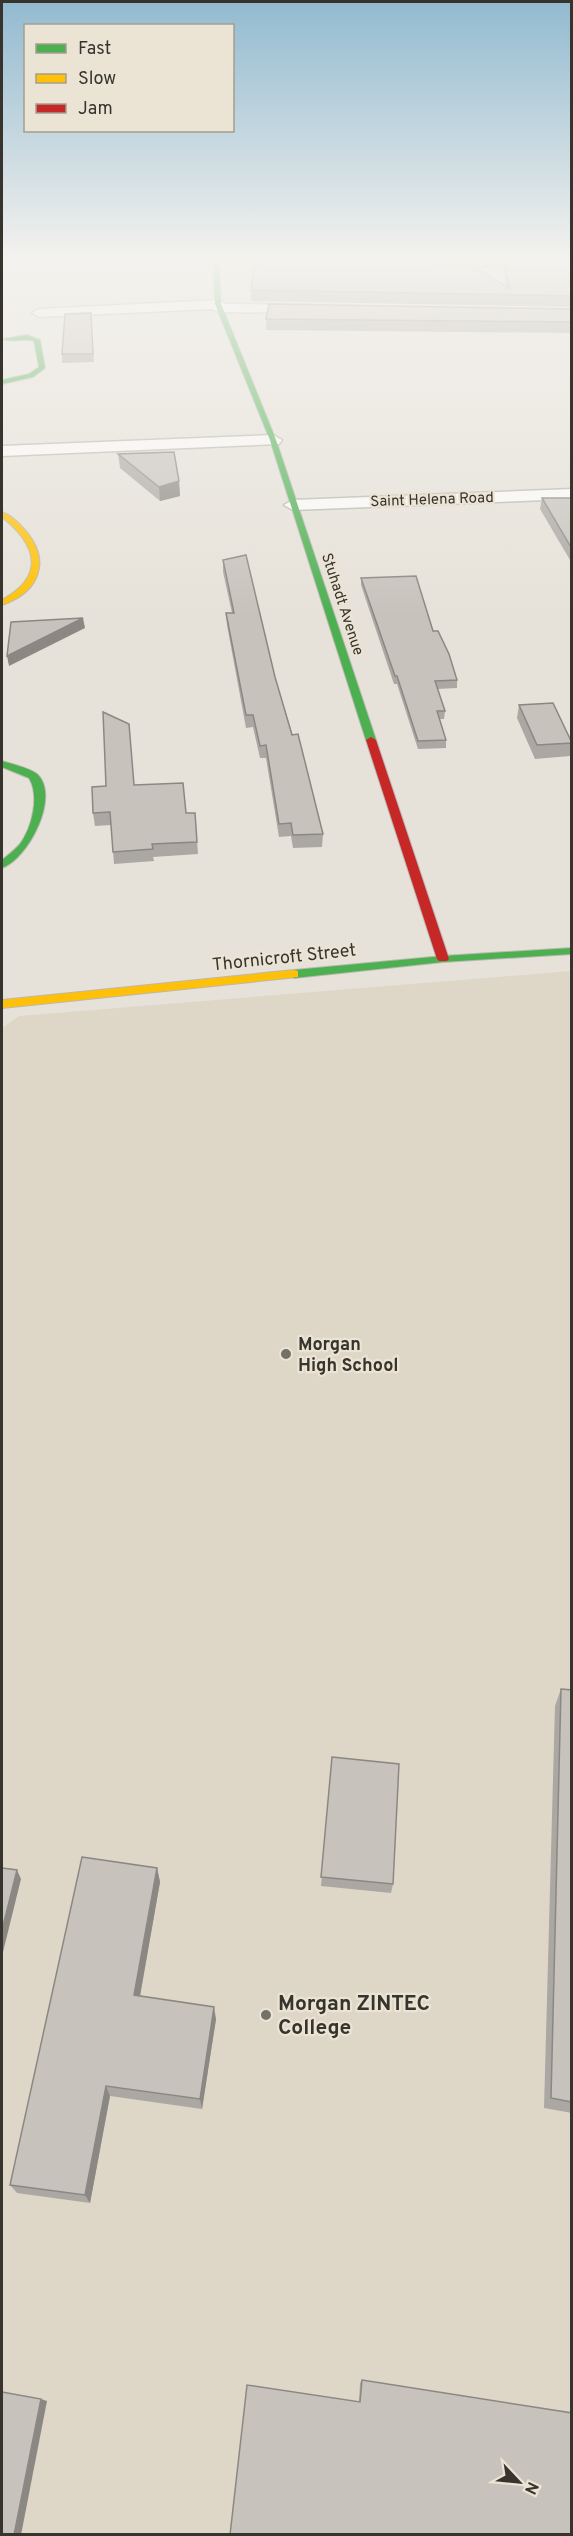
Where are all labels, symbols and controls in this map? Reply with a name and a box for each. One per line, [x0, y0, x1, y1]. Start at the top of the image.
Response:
legend [24, 24, 234, 132]
text: Fast [78, 38, 111, 61]
text: Slow [78, 68, 116, 91]
text: Jam [78, 98, 113, 121]
street label: Saint Helena Road [370, 489, 494, 512]
street label: Stuhadt Avenue [316, 551, 367, 658]
street label: Thornicroft Street [211, 939, 357, 977]
place label: Morgan High School [298, 1334, 399, 1378]
marker: Morgan High School [279, 1347, 293, 1361]
place label: Morgan ZINTEC College [278, 1991, 430, 2042]
marker: Morgan ZINTEC College [259, 2008, 273, 2022]
north arrow [489, 2452, 549, 2512]
text: N [519, 2478, 542, 2497]

